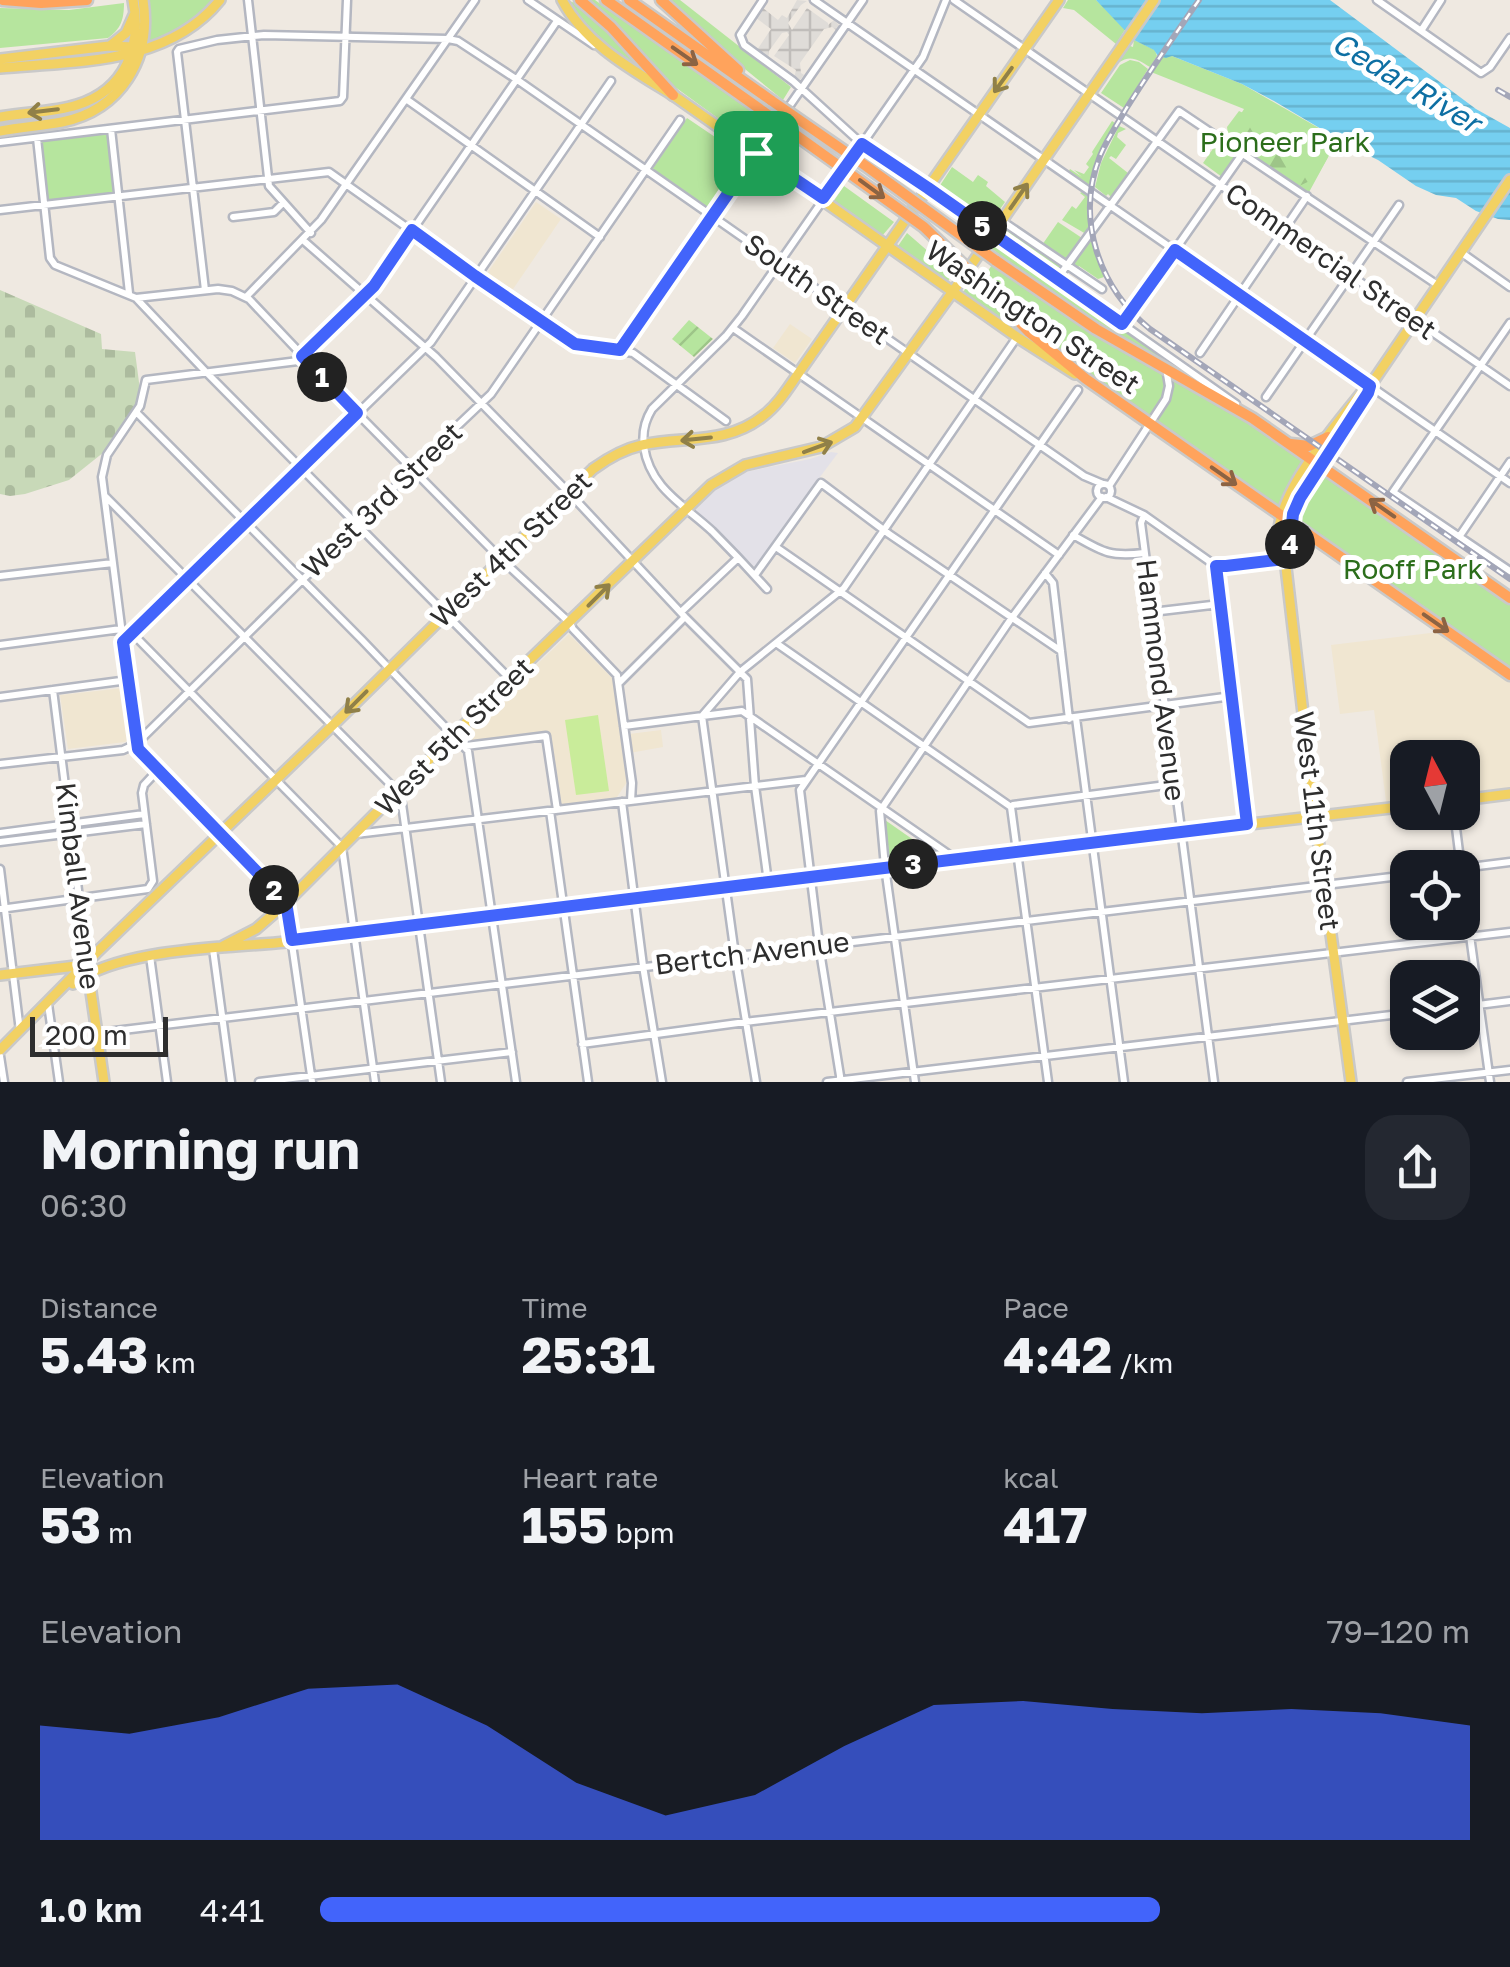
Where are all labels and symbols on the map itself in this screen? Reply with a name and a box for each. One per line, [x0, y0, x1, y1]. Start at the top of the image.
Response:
water label: Cedar River [1326, 24, 1491, 143]
one-way arrow [671, 45, 699, 66]
one-way arrow [993, 66, 1014, 94]
one-way arrow [27, 102, 59, 121]
pin [714, 111, 799, 196]
park label: Pioneer Park [1200, 125, 1371, 158]
street label: Commercial Street [1220, 175, 1443, 346]
one-way arrow [858, 178, 885, 199]
one-way arrow [1008, 182, 1029, 210]
pin: 5 [957, 201, 1007, 251]
street label: South Street [738, 226, 896, 351]
street label: Washington Street [920, 233, 1146, 400]
pin: 1 [297, 352, 347, 402]
street label: West 3rd Street [295, 415, 468, 584]
one-way arrow [681, 430, 713, 449]
one-way arrow [802, 437, 833, 455]
street label: West 4th Street [424, 464, 598, 634]
one-way arrow [1209, 465, 1237, 486]
one-way arrow [1368, 498, 1396, 519]
pin: 4 [1265, 519, 1315, 569]
park label: Rooff Park [1343, 552, 1483, 585]
street label: Hammond Avenue [1130, 557, 1193, 803]
one-way arrow [586, 583, 610, 607]
one-way arrow [1422, 612, 1449, 633]
street label: West 5th Street [368, 650, 539, 821]
one-way arrow [344, 690, 368, 714]
street label: West 11th Street [1288, 709, 1347, 932]
north arrow [1390, 740, 1480, 830]
street label: Kimball Avenue [49, 781, 108, 991]
pin: 3 [888, 839, 938, 889]
pin: 2 [249, 865, 299, 915]
street label: Bertch Avenue [653, 924, 851, 981]
scale bar [30, 1012, 168, 1056]

